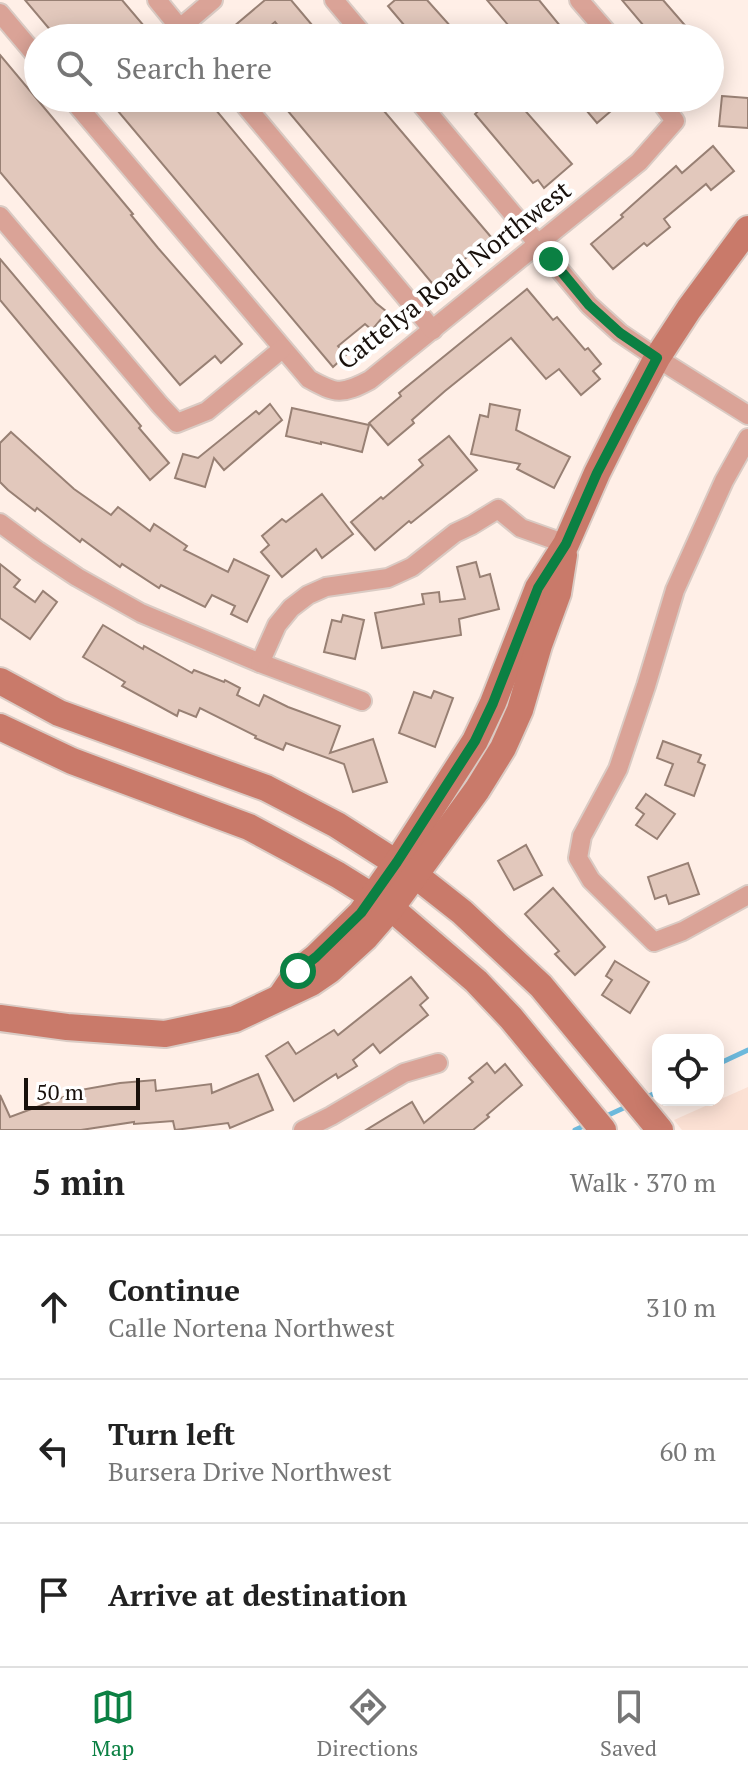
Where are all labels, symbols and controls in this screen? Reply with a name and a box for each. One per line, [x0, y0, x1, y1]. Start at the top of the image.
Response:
search box [24, 24, 724, 112]
icon: search [52, 46, 96, 90]
text: Search here [116, 48, 272, 88]
street label: Cattelya Road Northwest [329, 172, 578, 376]
route end [533, 241, 569, 277]
route start [280, 953, 316, 989]
map controls [652, 1034, 724, 1106]
button: locate [652, 1034, 724, 1106]
scale bar [24, 1074, 140, 1110]
text: 50 m [36, 1077, 84, 1106]
text: 5 min [32, 1160, 125, 1205]
text: Walk · 370 m [570, 1165, 716, 1199]
text: Continue [108, 1270, 240, 1310]
icon: ahead [32, 1285, 76, 1329]
text: 310 m [646, 1290, 716, 1324]
text: Calle Nortena Northwest [108, 1310, 395, 1344]
text: Turn left [108, 1414, 235, 1454]
icon: left [32, 1429, 76, 1473]
text: 60 m [660, 1434, 716, 1468]
text: Bursera Drive Northwest [108, 1454, 392, 1488]
icon: arrive [32, 1573, 76, 1617]
text: Arrive at destination [108, 1575, 407, 1615]
tab: Map [91, 1685, 135, 1762]
tab: Directions [317, 1685, 418, 1762]
tab: Saved [600, 1685, 657, 1762]

